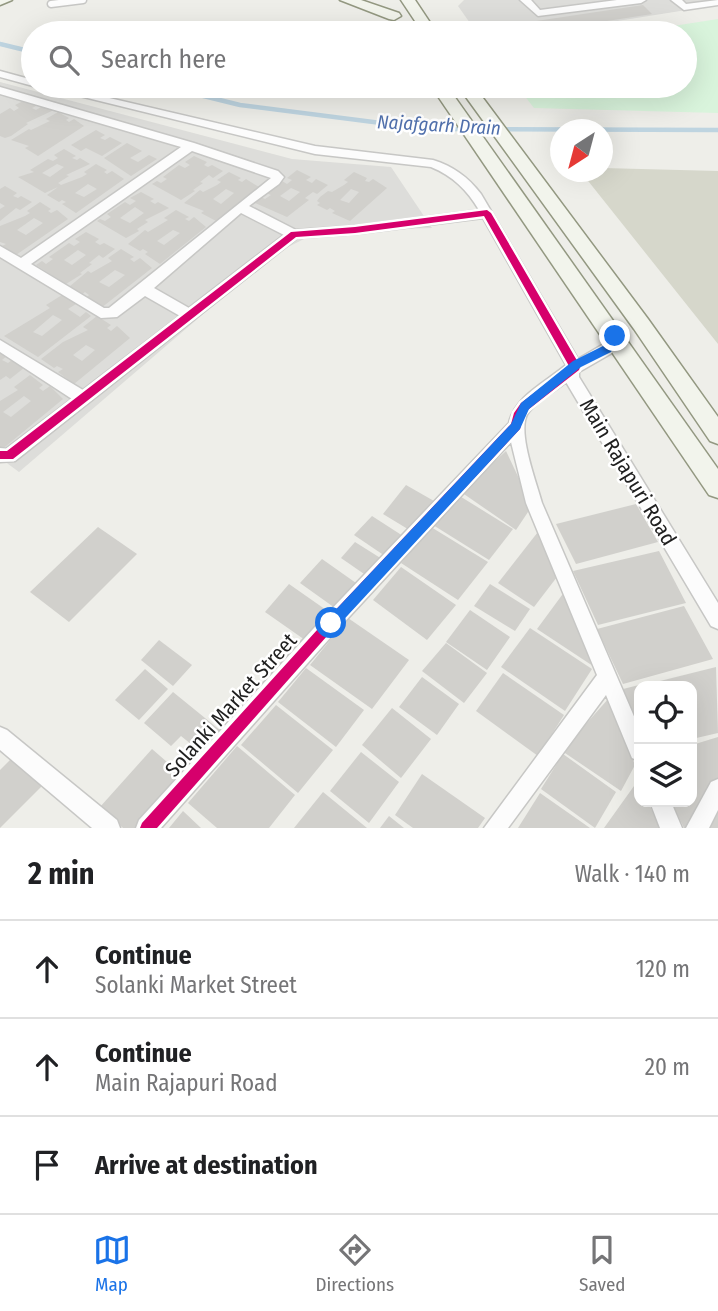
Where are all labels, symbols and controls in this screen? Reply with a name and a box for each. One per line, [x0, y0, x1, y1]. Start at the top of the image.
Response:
search box [21, 21, 697, 98]
icon: search [45, 41, 83, 79]
text: Search here [101, 44, 226, 75]
water label: Najafgarh Drain [377, 110, 501, 140]
north arrow [550, 119, 613, 182]
route end [599, 320, 630, 351]
street label: Main Rajapuri Road [574, 394, 682, 550]
route start [315, 607, 346, 638]
street label: Solanki Market Street [160, 628, 302, 782]
map controls [634, 681, 697, 807]
button: locate [634, 681, 697, 744]
button: layers [634, 744, 697, 807]
text: 2 min [28, 856, 95, 892]
text: Walk · 140 m [575, 860, 690, 888]
text: Continue [95, 940, 192, 971]
icon: ahead [28, 950, 66, 988]
text: 120 m [636, 955, 690, 983]
text: Solanki Market Street [95, 971, 297, 999]
text: Continue [95, 1038, 192, 1069]
icon: ahead [28, 1048, 66, 1086]
text: 20 m [645, 1053, 690, 1081]
text: Main Rajapuri Road [95, 1069, 278, 1097]
icon: arrive [28, 1146, 66, 1184]
text: Arrive at destination [95, 1150, 318, 1181]
tab: Map [93, 1231, 131, 1296]
tab: Directions [316, 1231, 394, 1296]
tab: Saved [579, 1231, 625, 1296]

